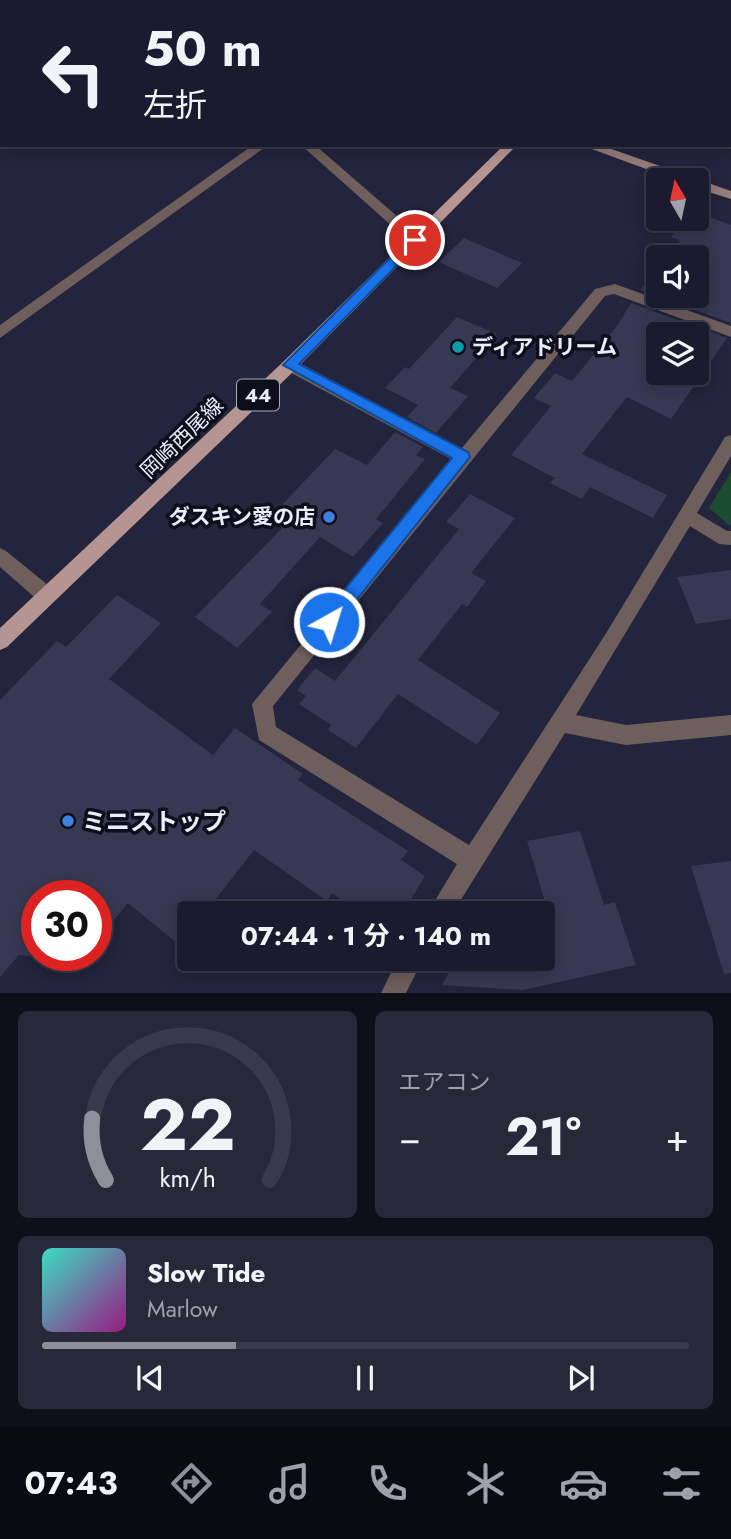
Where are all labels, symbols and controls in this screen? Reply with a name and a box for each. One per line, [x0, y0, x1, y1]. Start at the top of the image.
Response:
text: 50 m [143, 14, 262, 84]
icon: left [28, 28, 119, 119]
text: 左折 [143, 82, 207, 128]
north arrow [646, 168, 709, 231]
map controls [646, 168, 709, 385]
pin [385, 210, 445, 270]
icon: arrive [396, 221, 434, 259]
button: sound [646, 245, 709, 308]
button: layers [646, 322, 709, 385]
place label: ディアドリーム [472, 332, 617, 362]
marker: ディアドリーム [450, 339, 466, 355]
road number: 44 [237, 380, 279, 410]
street label: 岡崎西尾線 [134, 391, 230, 485]
place label: ダスキン愛の店 [169, 502, 315, 532]
marker: ダスキン愛の店 [321, 509, 337, 525]
position arrow [292, 585, 366, 659]
place label: ミニストップ [82, 804, 226, 839]
marker: ミニストップ [60, 813, 76, 829]
speed limit sign: 30 [21, 880, 112, 971]
text: 07:44 · 1 分 · 140 m [241, 917, 491, 955]
text: エアコン [399, 1065, 491, 1099]
text: 22 [139, 1073, 235, 1178]
text: 21° [505, 1099, 581, 1175]
text: − [399, 1110, 421, 1165]
text: + [666, 1110, 689, 1165]
text: km/h [159, 1160, 216, 1196]
text: Slow Tide [147, 1254, 266, 1292]
text: Marlow [147, 1292, 218, 1326]
icon: previous [131, 1359, 169, 1397]
icon: pause [346, 1359, 384, 1397]
icon: next [562, 1359, 600, 1397]
icon: directions [167, 1459, 216, 1508]
icon: music [265, 1459, 314, 1508]
icon: phone [363, 1459, 412, 1508]
icon: climate [461, 1459, 510, 1508]
icon: car [559, 1459, 608, 1508]
icon: filters [657, 1459, 706, 1508]
text: 07:43 [25, 1460, 118, 1506]

